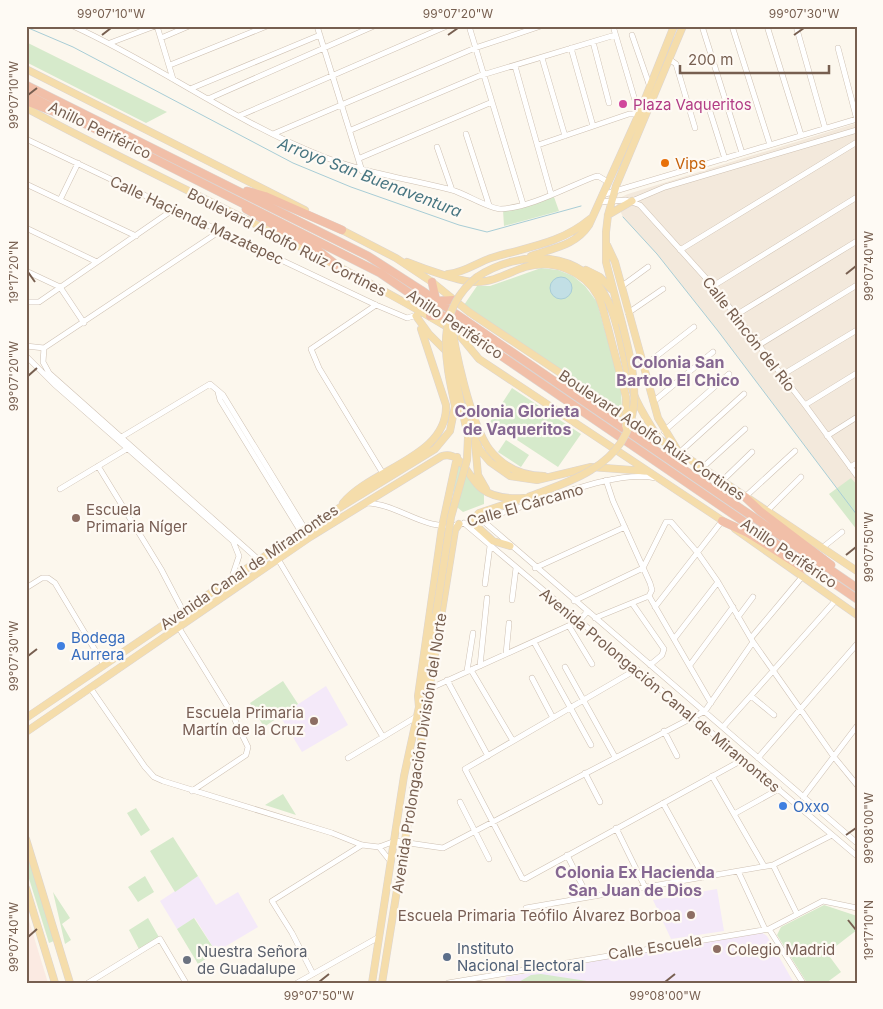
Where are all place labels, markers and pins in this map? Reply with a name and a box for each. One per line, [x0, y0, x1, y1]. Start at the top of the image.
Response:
place label: Plaza Vaqueritos [633, 95, 752, 114]
marker: Plaza Vaqueritos [617, 98, 629, 110]
place label: Vips [675, 154, 706, 173]
marker: Vips [659, 157, 671, 169]
place label: Escuela Primaria Níger [86, 500, 188, 536]
marker: Escuela Primaria Níger [70, 512, 82, 524]
place label: Bodega Aurrera [71, 628, 125, 664]
marker: Bodega Aurrera [55, 640, 67, 652]
place label: Escuela Primaria Martín de la Cruz [182, 703, 304, 739]
marker: Escuela Primaria Martín de la Cruz [308, 715, 320, 727]
place label: Oxxo [793, 797, 830, 816]
marker: Oxxo [777, 800, 789, 812]
place label: Escuela Primaria Teófilo Álvarez Borboa [398, 906, 681, 925]
marker: Escuela Primaria Teófilo Álvarez Borboa [685, 909, 697, 921]
place label: Instituto Nacional Electoral [457, 939, 584, 975]
place label: Colegio Madrid [727, 940, 835, 959]
place label: Nuestra Señora de Guadalupe [197, 942, 307, 978]
marker: Colegio Madrid [711, 943, 723, 955]
marker: Instituto Nacional Electoral [441, 951, 453, 963]
marker: Nuestra Señora de Guadalupe [181, 954, 193, 966]

